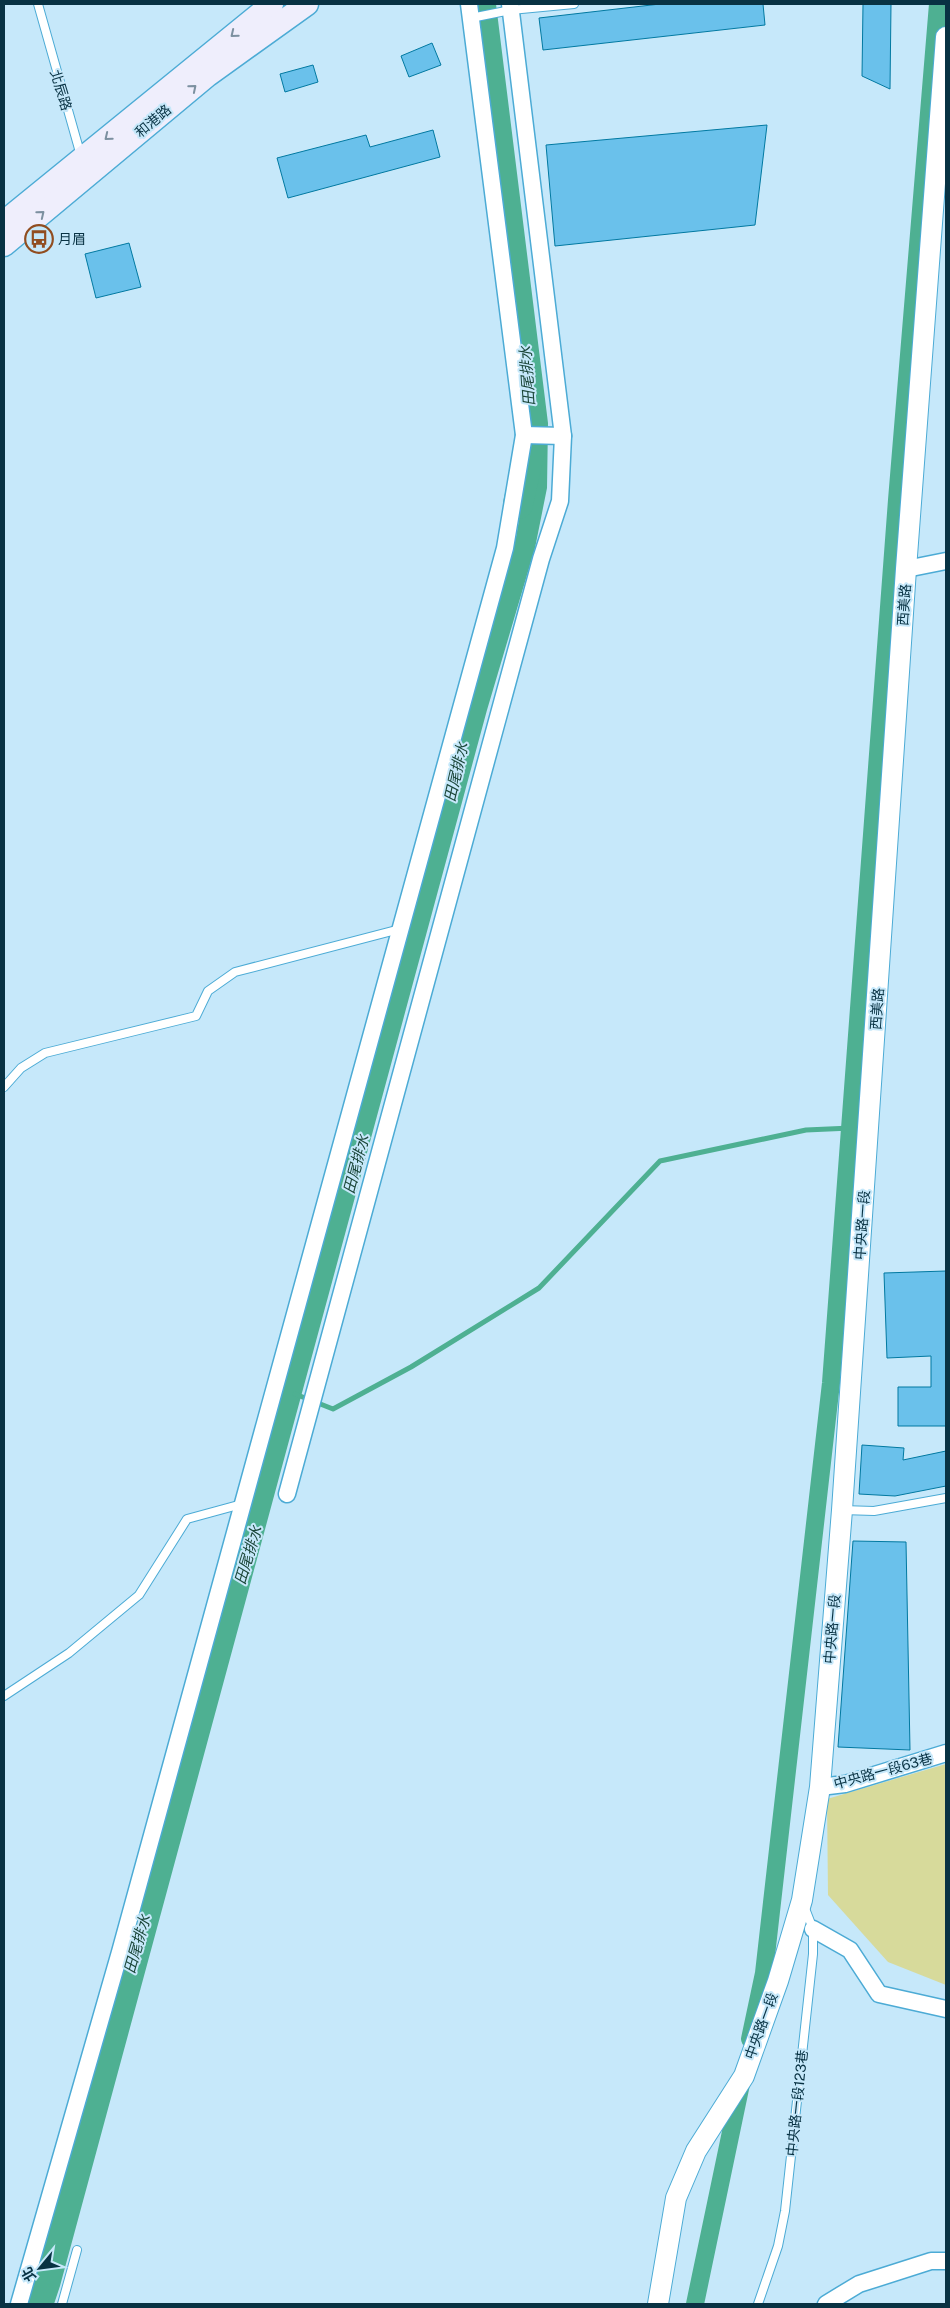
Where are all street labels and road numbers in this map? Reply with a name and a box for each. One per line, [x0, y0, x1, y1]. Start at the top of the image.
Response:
street label: 北辰路 [47, 68, 75, 112]
street label: 和港路 [132, 101, 174, 141]
street label: 西美路 [895, 583, 913, 627]
street label: 西美路 [868, 987, 886, 1031]
street label: 中央路一段 [852, 1190, 872, 1260]
street label: 中央路一段 [821, 1593, 843, 1665]
street label: 中央路一段63巷 [832, 1750, 934, 1792]
street label: 中央路一段 [742, 1990, 780, 2062]
street label: 中央路一段123巷 [783, 2049, 811, 2157]

